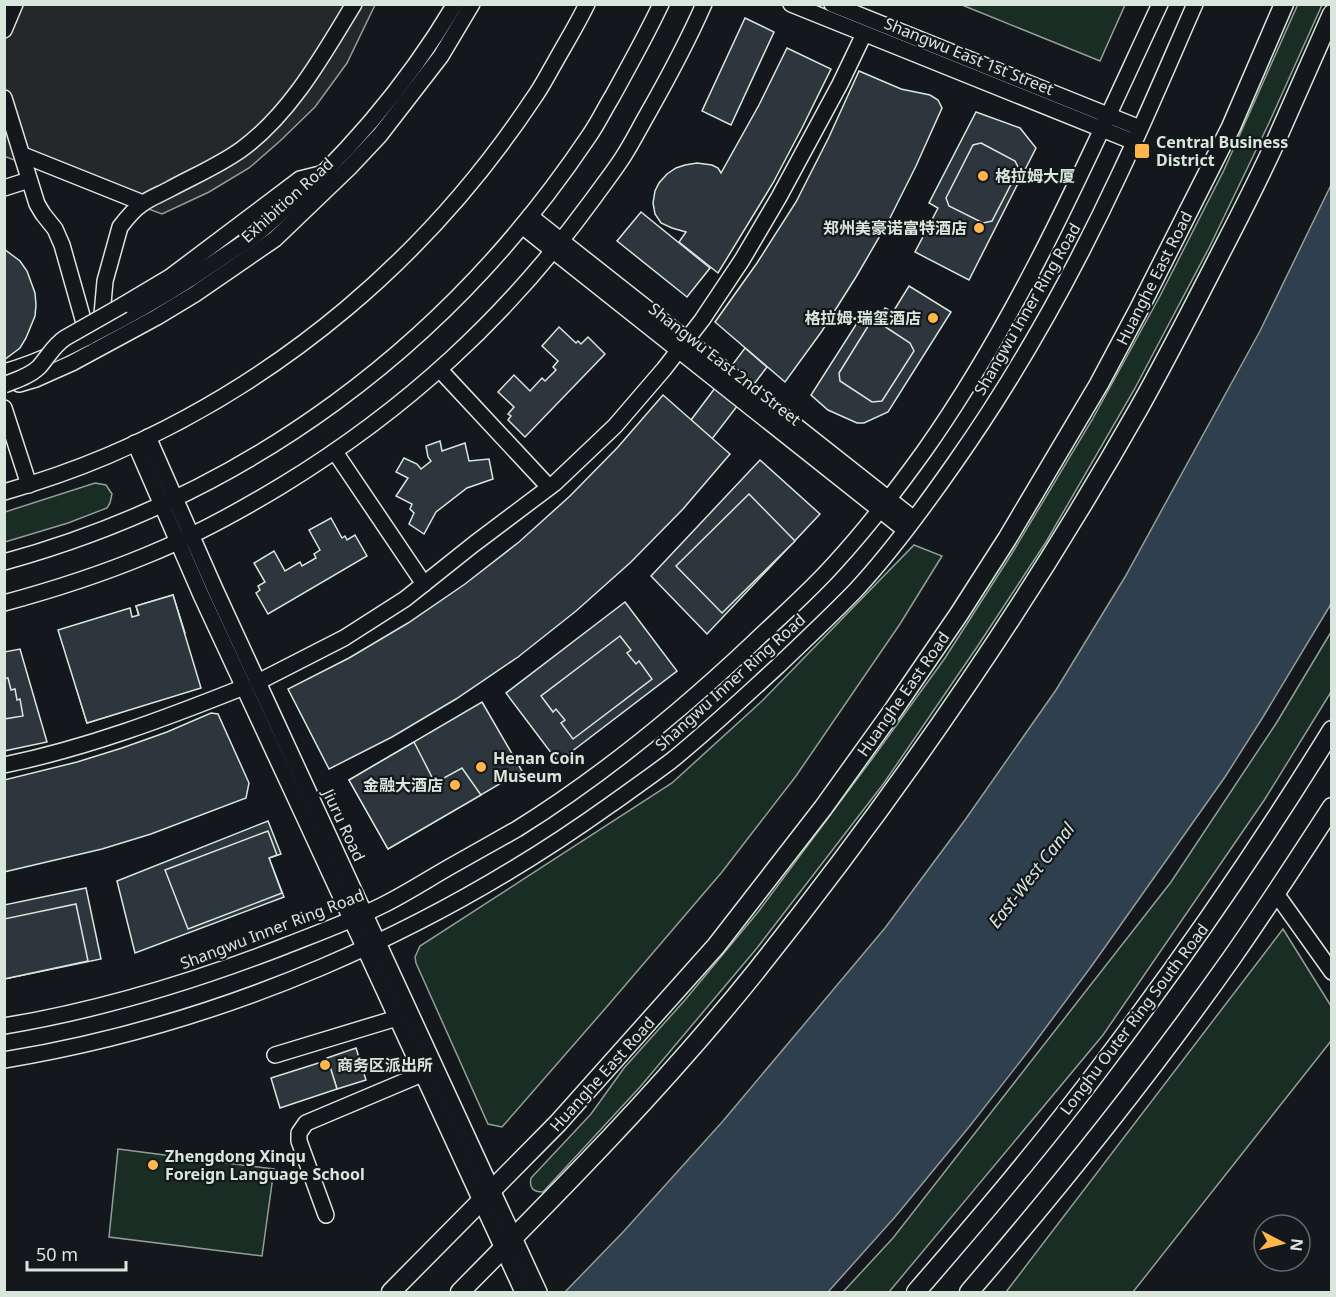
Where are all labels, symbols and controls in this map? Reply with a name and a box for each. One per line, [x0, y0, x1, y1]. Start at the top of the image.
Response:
street label: Shangwu East 1st Street [881, 12, 1057, 100]
place label: Central Business District [1156, 131, 1288, 171]
marker: Central Business District [1133, 142, 1151, 160]
street label: Exhibition Road [236, 153, 338, 247]
place label: 格拉姆大厦 [995, 165, 1075, 187]
marker: 格拉姆大厦 [976, 169, 990, 183]
street label: Huanghe East Road [1111, 207, 1197, 349]
place label: 郑州美豪诺富特酒店 [823, 217, 967, 239]
street label: Shangwu Inner Ring Road [969, 219, 1085, 399]
marker: 郑州美豪诺富特酒店 [972, 221, 986, 235]
street label: Shangwu East 2nd Street [644, 298, 806, 430]
place label: 格拉姆·瑞玺酒店 [805, 307, 921, 329]
marker: 格拉姆·瑞玺酒店 [926, 311, 940, 325]
street label: Shangwu Inner Ring Road [650, 608, 810, 756]
street label: Huanghe East Road [852, 627, 954, 761]
place label: Henan Coin Museum [493, 747, 585, 787]
marker: Henan Coin Museum [474, 760, 488, 774]
place label: 金融大酒店 [363, 774, 443, 796]
marker: 金融大酒店 [448, 778, 462, 792]
street label: Jiuru Road [317, 783, 370, 865]
water label: East-West Canal [982, 817, 1080, 933]
street label: Shangwu Inner Ring Road [177, 884, 367, 974]
street label: Longhu Outer Ring South Road [1055, 919, 1213, 1119]
street label: Huanghe East Road [544, 1012, 660, 1136]
place label: 商务区派出所 [337, 1054, 433, 1076]
marker: 商务区派出所 [318, 1058, 332, 1072]
place label: Zhengdong Xinqu Foreign Language School [165, 1145, 365, 1185]
marker: Zhengdong Xinqu Foreign Language School [146, 1158, 160, 1172]
north arrow [1252, 1213, 1312, 1273]
scale bar [27, 1234, 126, 1272]
text: N [1285, 1237, 1309, 1253]
text: 50 m [36, 1242, 78, 1266]

